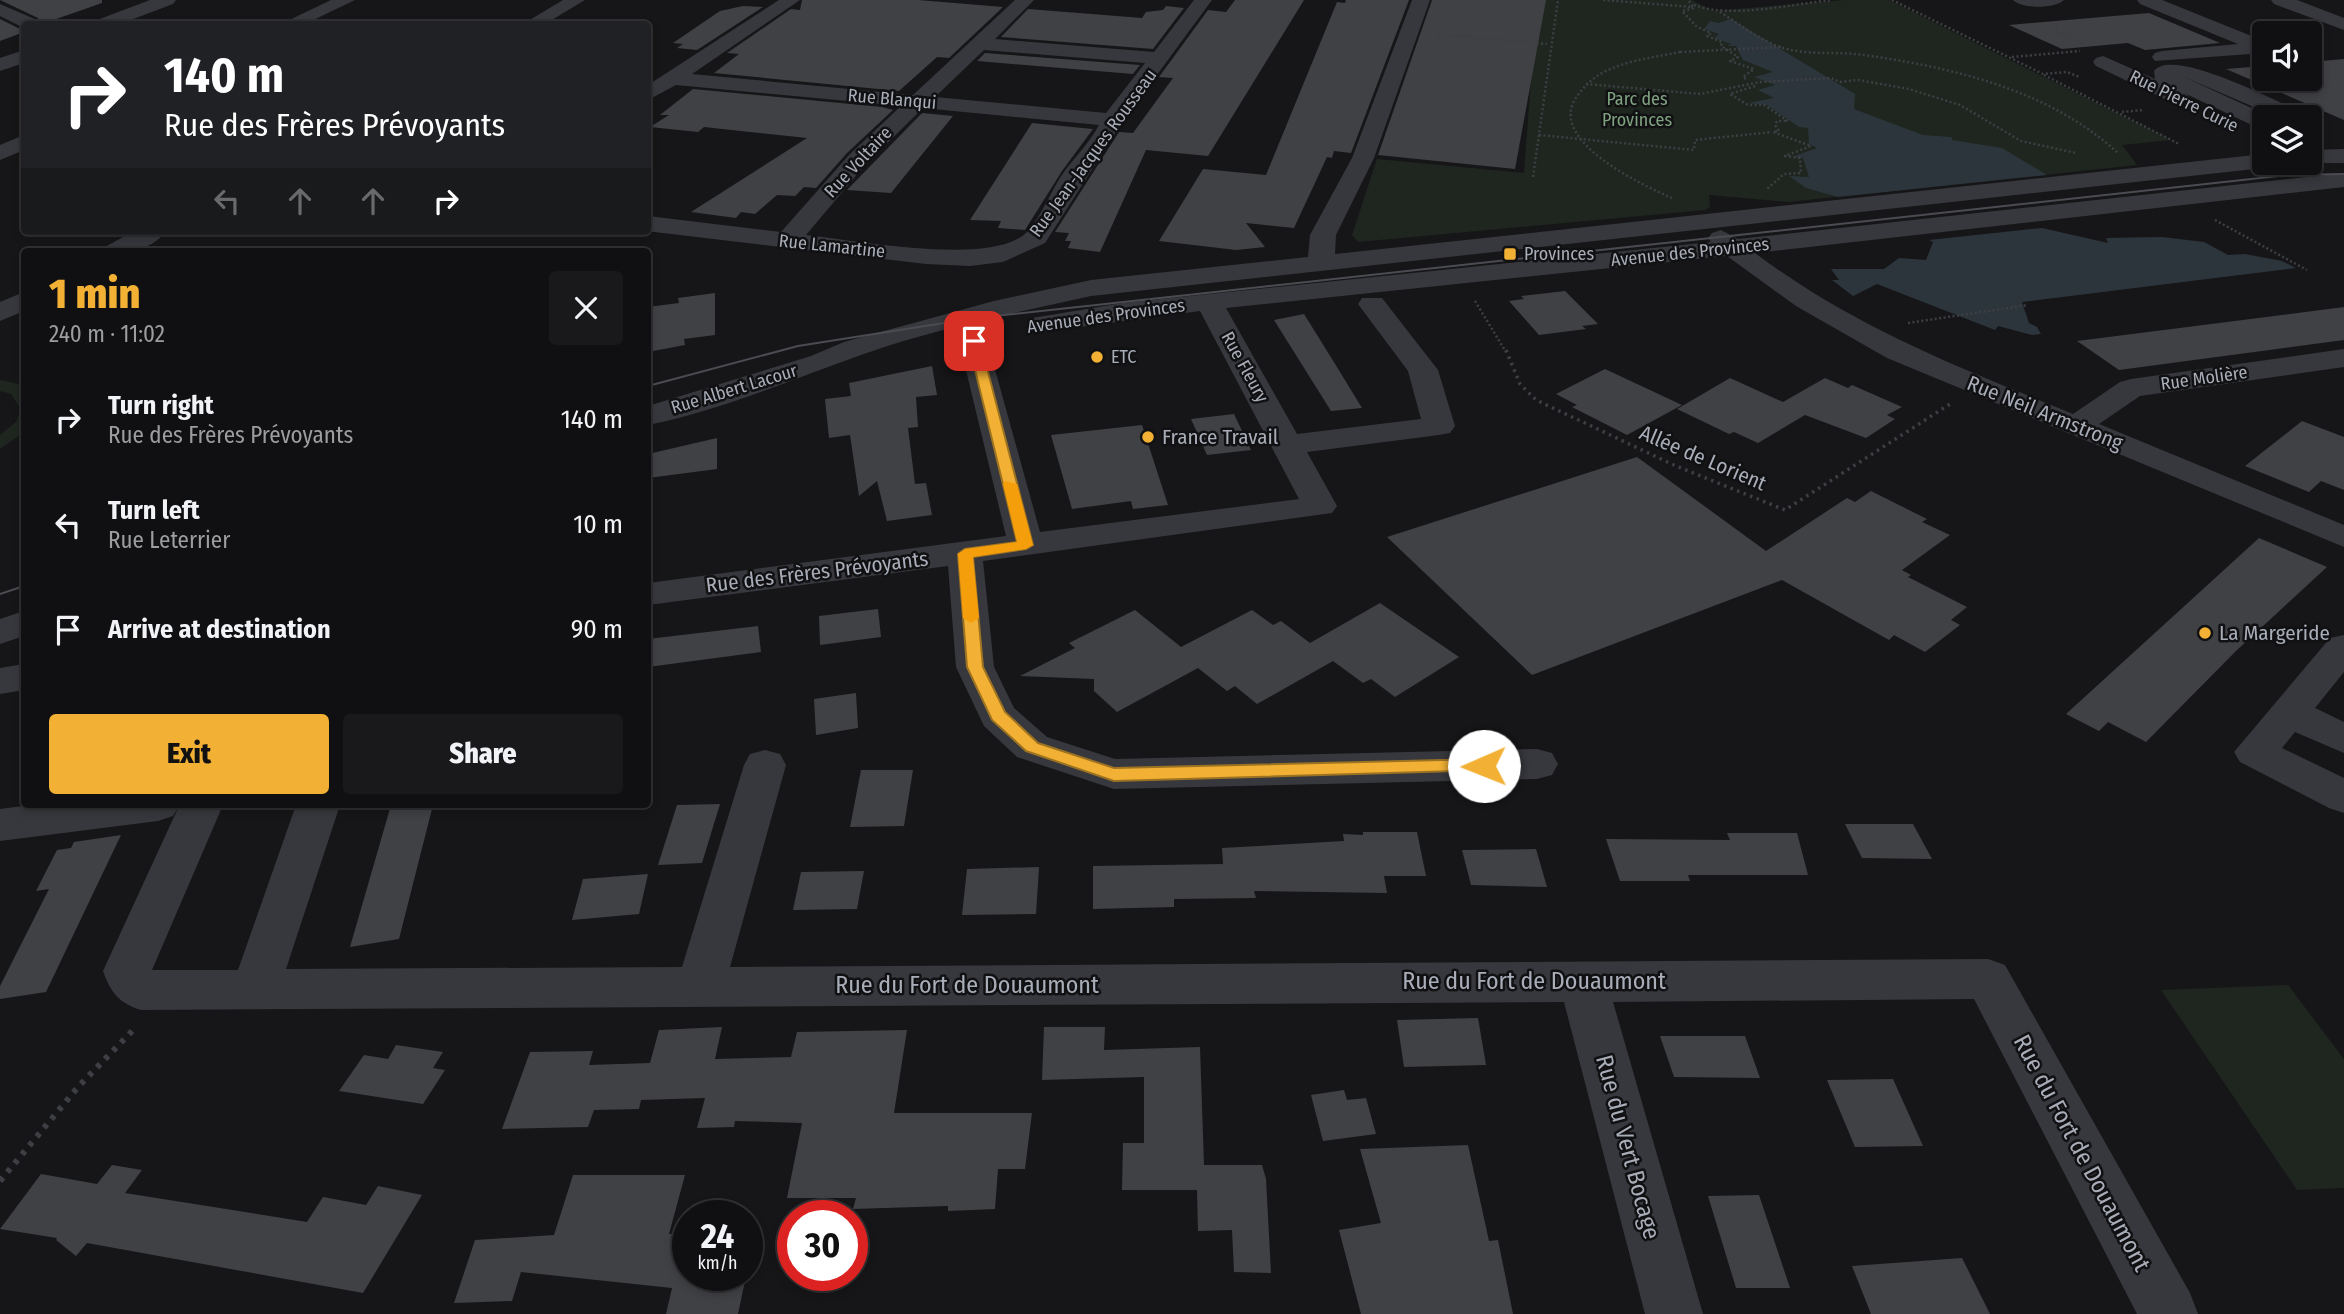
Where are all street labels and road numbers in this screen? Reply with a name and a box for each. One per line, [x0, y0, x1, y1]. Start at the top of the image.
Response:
street label: Rue Jean-Jacques Rousseau [1025, 65, 1161, 241]
street label: Rue Pierre Curie [2126, 65, 2242, 137]
street label: Rue Blanqui [847, 84, 937, 114]
street label: Rue Voltaire [820, 122, 896, 202]
street label: Rue Lamartine [778, 229, 886, 263]
street label: Avenue des Provinces [1610, 233, 1771, 271]
street label: Avenue des Provinces [1026, 294, 1187, 338]
street label: Rue Fleury [1217, 328, 1273, 406]
street label: Rue Albert Lacour [668, 359, 800, 419]
street label: Rue Molière [2159, 361, 2249, 395]
street label: Rue Neil Armstrong [1963, 370, 2127, 456]
street label: Allée de Lorient [1636, 420, 1770, 496]
street label: Rue des Frères Prévoyants [704, 545, 930, 599]
street label: Rue du Fort de Douaumont [1402, 967, 1666, 995]
street label: Rue du Fort de Douaumont [835, 971, 1099, 999]
street label: Rue du Fort de Douaumont [2008, 1030, 2156, 1276]
street label: Rue du Vert Bocage [1590, 1052, 1666, 1242]

